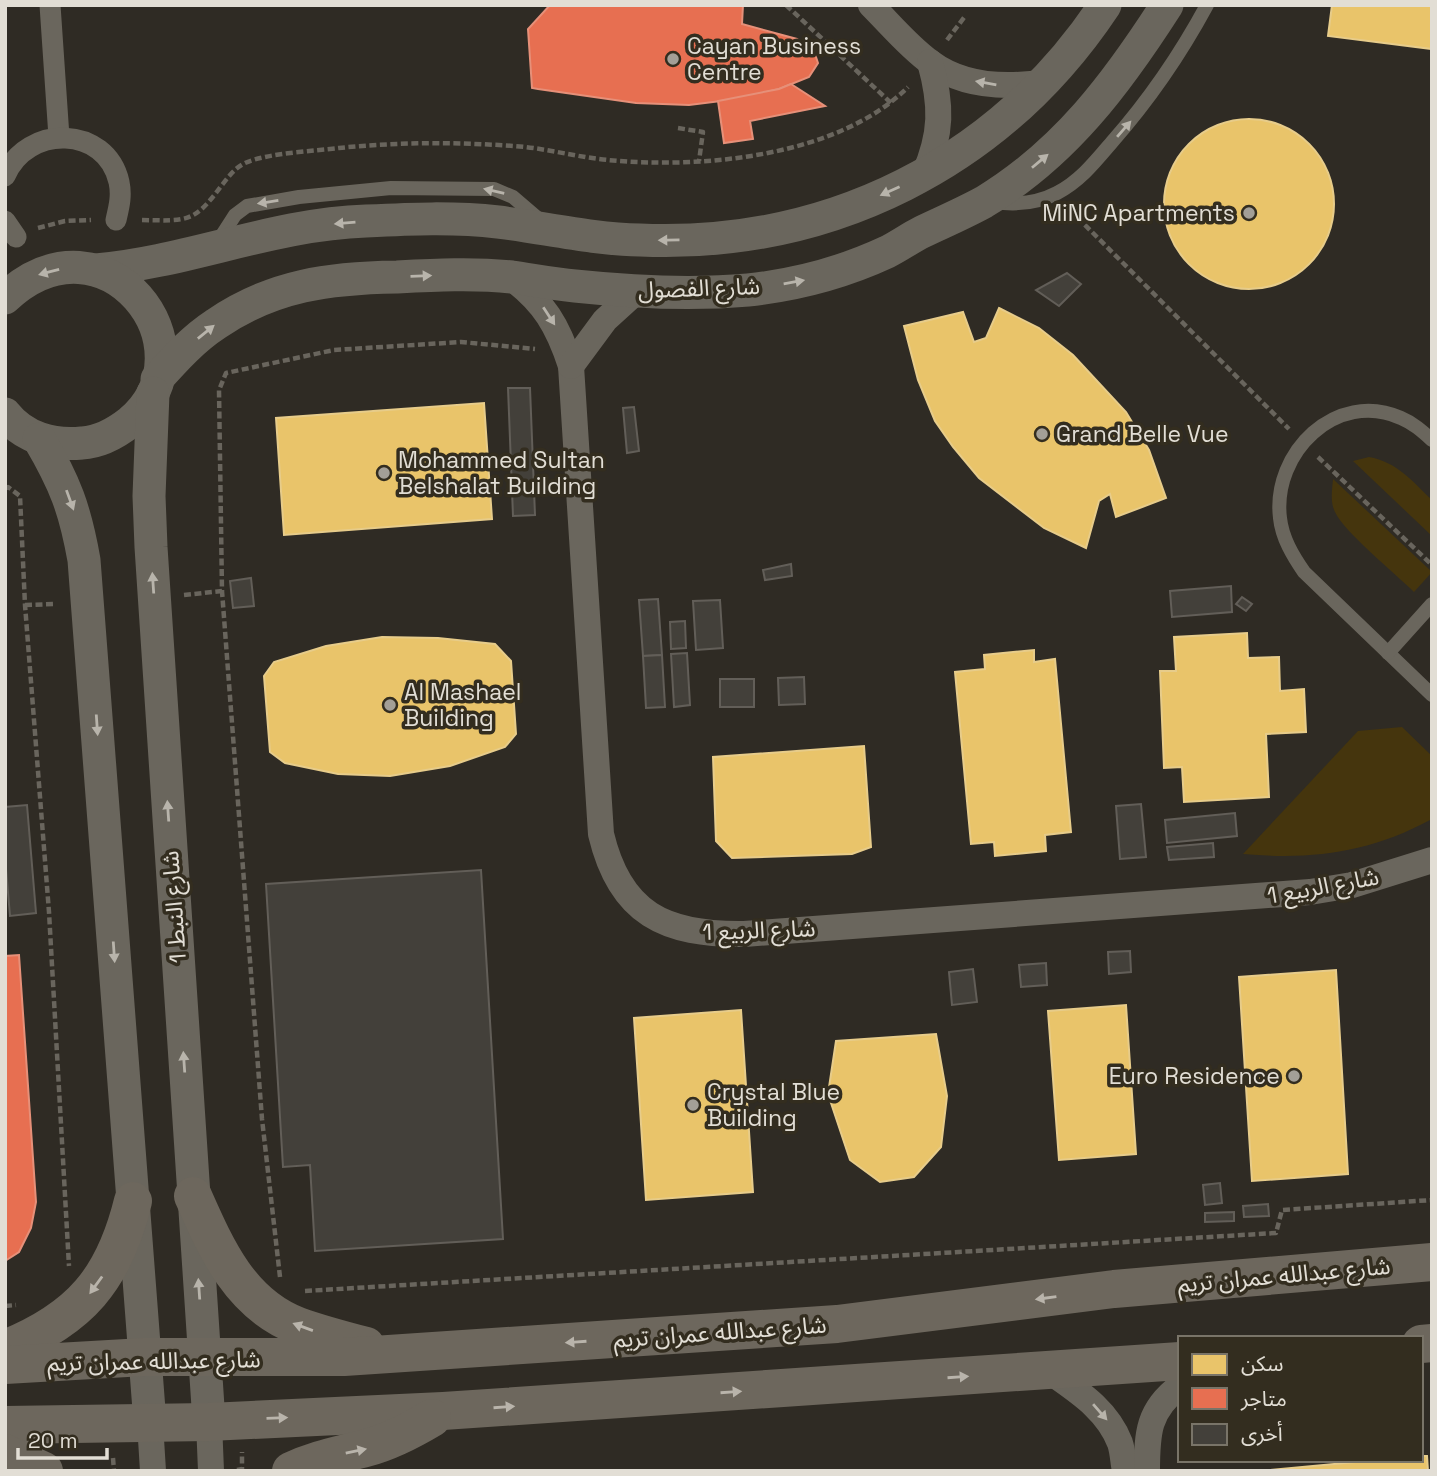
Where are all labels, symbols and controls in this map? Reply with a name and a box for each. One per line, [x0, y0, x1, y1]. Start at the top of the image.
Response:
place label: Cayan Business Centre [687, 31, 861, 87]
marker: Cayan Business Centre [665, 51, 681, 67]
one-way arrow [975, 77, 997, 88]
one-way arrow [1116, 120, 1132, 138]
one-way arrow [1032, 154, 1049, 169]
one-way arrow [483, 185, 505, 196]
one-way arrow [879, 186, 900, 197]
one-way arrow [257, 197, 279, 208]
place label: MiNC Apartments [1042, 198, 1235, 228]
marker: MiNC Apartments [1241, 205, 1257, 221]
one-way arrow [334, 217, 356, 228]
one-way arrow [658, 234, 680, 246]
one-way arrow [37, 267, 59, 278]
one-way arrow [411, 270, 433, 281]
street label: شارع الفصول [637, 271, 761, 307]
one-way arrow [783, 276, 805, 287]
one-way arrow [542, 306, 555, 325]
one-way arrow [196, 324, 214, 339]
place label: Grand Belle Vue [1056, 419, 1229, 449]
marker: Grand Belle Vue [1034, 426, 1050, 442]
place label: Mohammed Sultan Belshalat Building [398, 445, 605, 501]
marker: Mohammed Sultan Belshalat Building [376, 465, 392, 481]
one-way arrow [65, 489, 76, 510]
one-way arrow [147, 572, 158, 594]
place label: Al Mashael Building [404, 677, 521, 733]
marker: Al Mashael Building [382, 697, 398, 713]
one-way arrow [92, 714, 103, 736]
one-way arrow [162, 799, 173, 821]
street label: شارع النبط 1 [155, 850, 195, 964]
street label: شارع الربيع 1 [1265, 861, 1382, 913]
street label: شارع الربيع 1 [702, 913, 816, 949]
one-way arrow [109, 941, 120, 963]
one-way arrow [178, 1051, 189, 1073]
place label: Euro Residence [1109, 1061, 1280, 1091]
marker: Euro Residence [1286, 1068, 1302, 1084]
place label: Crystal Blue Building [707, 1077, 840, 1133]
marker: Crystal Blue Building [685, 1097, 701, 1113]
street label: شارع عبدالله عمران تريم [1176, 1251, 1392, 1301]
one-way arrow [89, 1276, 103, 1294]
one-way arrow [193, 1278, 204, 1300]
one-way arrow [1035, 1293, 1057, 1304]
street label: شارع عبدالله عمران تريم [612, 1310, 828, 1356]
one-way arrow [292, 1321, 313, 1332]
one-way arrow [564, 1336, 586, 1347]
legend [1178, 1336, 1423, 1462]
street label: شارع عبدالله عمران تريم [47, 1344, 261, 1380]
text: سكن [1241, 1350, 1283, 1377]
one-way arrow [947, 1371, 969, 1382]
text: متاجر [1240, 1385, 1287, 1412]
one-way arrow [720, 1386, 742, 1397]
one-way arrow [493, 1401, 515, 1412]
one-way arrow [1092, 1403, 1108, 1421]
one-way arrow [266, 1413, 288, 1424]
scale bar [18, 1416, 107, 1460]
text: أخرى [1241, 1420, 1283, 1447]
text: 20 m [28, 1427, 78, 1454]
one-way arrow [345, 1445, 367, 1456]

